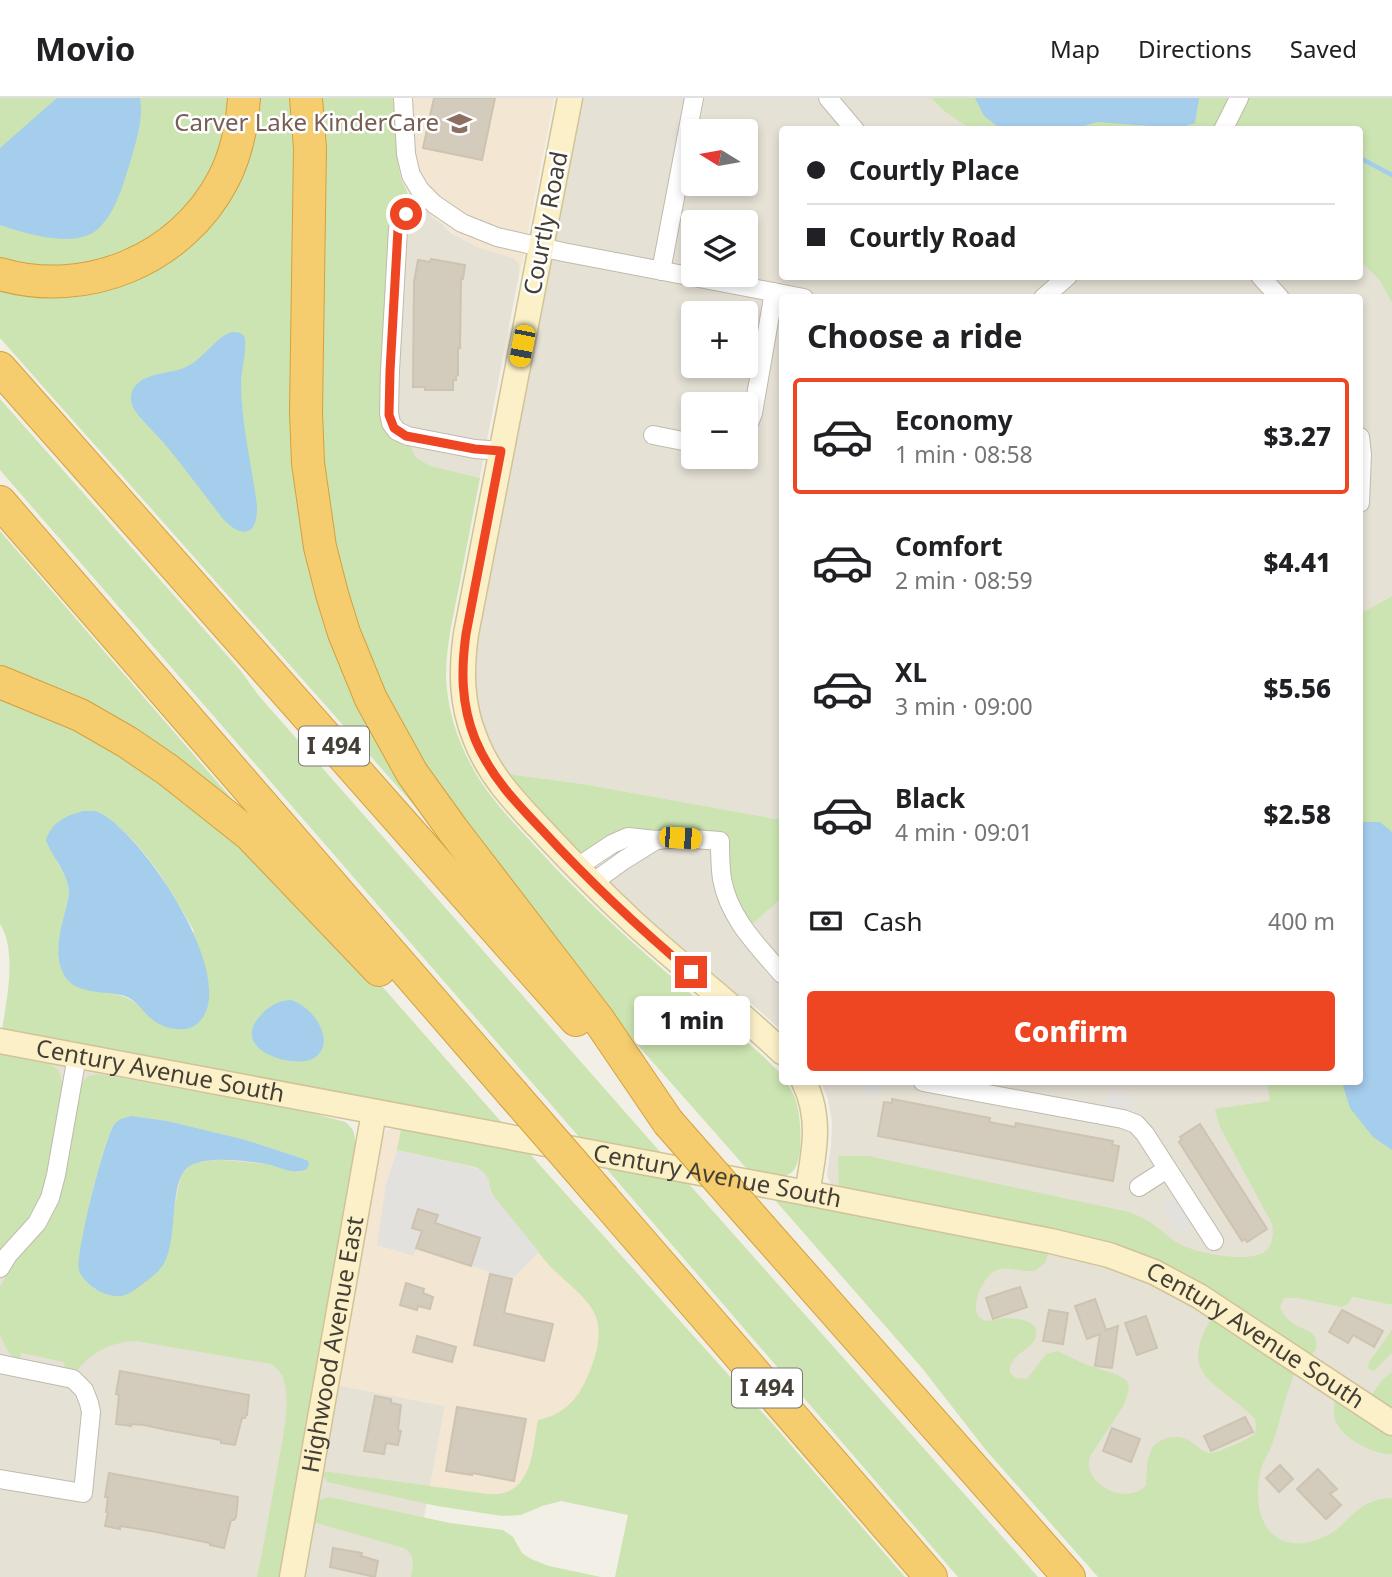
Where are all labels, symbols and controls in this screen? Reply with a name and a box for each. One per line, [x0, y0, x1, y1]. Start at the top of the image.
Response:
text: Movio [35, 26, 135, 71]
text: Map [1050, 32, 1100, 65]
text: Directions [1138, 32, 1252, 65]
text: Saved [1290, 32, 1357, 65]
place label: Carver Lake KinderCare [174, 105, 439, 138]
school or university icon: Carver Lake KinderCare [445, 109, 473, 137]
north arrow [681, 119, 758, 196]
map controls [681, 119, 758, 469]
street label: Courtly Road [514, 148, 575, 297]
text: Courtly Place [849, 152, 1020, 188]
route start [390, 198, 422, 230]
button: layers [681, 210, 758, 287]
text: Courtly Road [849, 219, 1016, 255]
button: + [681, 301, 758, 378]
text: Choose a ride [807, 314, 1023, 357]
car [508, 323, 537, 369]
button: − [681, 392, 758, 469]
text: Economy [895, 402, 1013, 438]
icon: car [811, 405, 874, 468]
text: $3.27 [1264, 418, 1331, 454]
text: 1 min · 08:58 [895, 438, 1033, 470]
text: Comfort [895, 528, 1003, 564]
icon: car [811, 531, 874, 594]
text: $4.41 [1264, 544, 1331, 580]
text: 2 min · 08:59 [895, 564, 1033, 596]
text: XL [895, 654, 927, 690]
icon: car [811, 657, 874, 720]
text: $5.56 [1264, 670, 1331, 706]
text: 3 min · 09:00 [895, 690, 1033, 722]
road number: I 494 [299, 726, 369, 766]
text: Black [895, 780, 965, 816]
icon: car [811, 783, 874, 846]
text: $2.58 [1264, 796, 1331, 832]
text: 4 min · 09:01 [895, 816, 1033, 848]
car [659, 826, 702, 850]
icon: cash [807, 902, 845, 940]
text: Cash [863, 903, 923, 939]
text: 400 m [1268, 905, 1335, 937]
route end [675, 956, 707, 988]
button: Confirm [807, 991, 1335, 1071]
callout: 1 min [633, 996, 749, 1046]
text: 1 min [660, 1004, 724, 1036]
street label: Century Avenue South [34, 1030, 287, 1109]
street label: Century Avenue South [591, 1135, 845, 1214]
street label: Highwood Avenue East [293, 1213, 370, 1475]
street label: Century Avenue South [1141, 1253, 1371, 1415]
road number: I 494 [732, 1368, 802, 1408]

